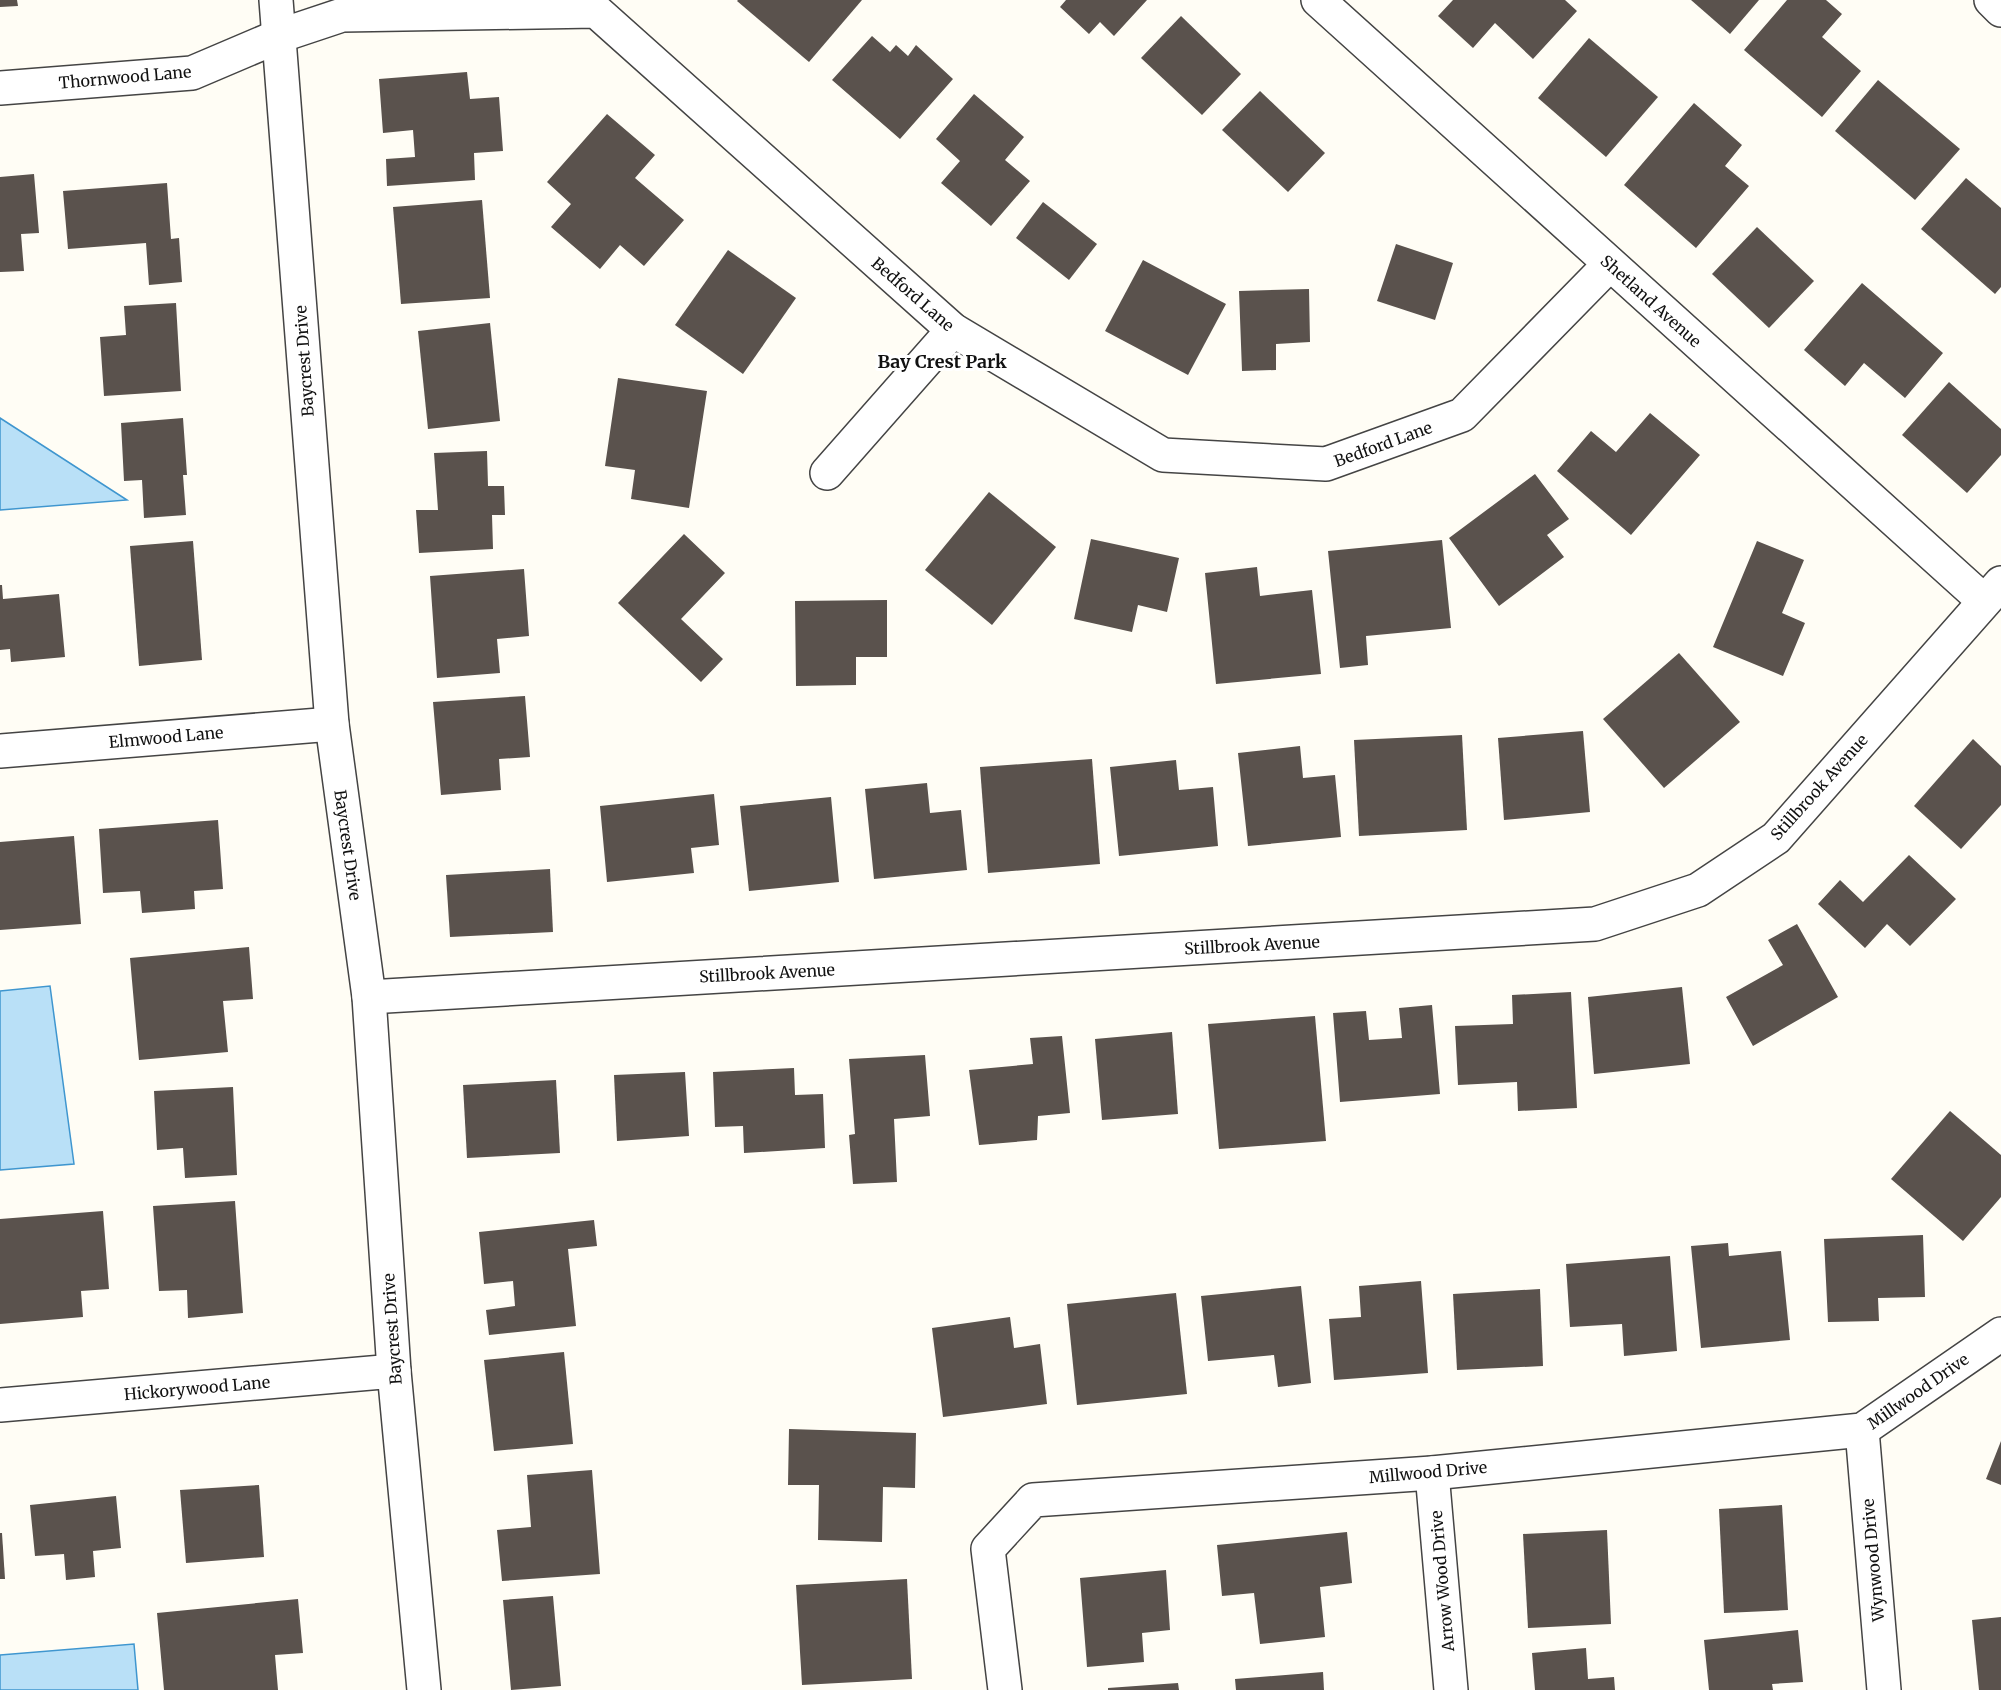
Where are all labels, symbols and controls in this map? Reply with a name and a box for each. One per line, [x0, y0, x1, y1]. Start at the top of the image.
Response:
street label: Thornwood Lane [58, 61, 192, 93]
street label: Shetland Avenue [1597, 251, 1705, 351]
street label: Bedford Lane [868, 253, 958, 335]
street label: Baycrest Drive [290, 305, 318, 417]
district label: Bay Crest Park [877, 350, 1007, 373]
street label: Bedford Lane [1331, 417, 1435, 471]
street label: Elmwood Lane [108, 722, 224, 752]
street label: Stillbrook Avenue [1766, 730, 1872, 844]
street label: Baycrest Drive [330, 788, 366, 902]
street label: Stillbrook Avenue [1184, 931, 1320, 959]
street label: Stillbrook Avenue [699, 959, 835, 987]
street label: Baycrest Drive [378, 1273, 406, 1385]
street label: Millwood Drive [1864, 1349, 1972, 1433]
street label: Hickorywood Lane [123, 1372, 271, 1404]
street label: Millwood Drive [1368, 1457, 1488, 1487]
street label: Wynwood Drive [1858, 1498, 1888, 1623]
street label: Arrow Wood Drive [1426, 1510, 1458, 1653]

